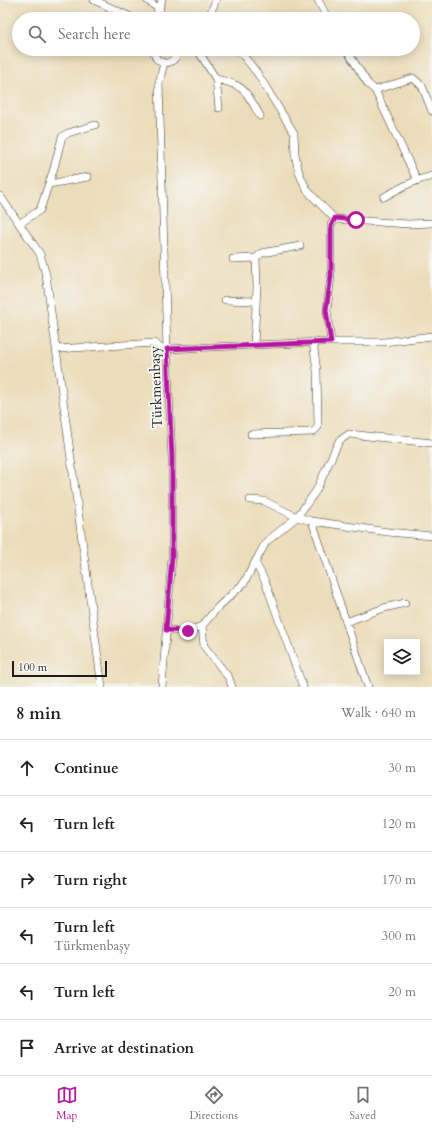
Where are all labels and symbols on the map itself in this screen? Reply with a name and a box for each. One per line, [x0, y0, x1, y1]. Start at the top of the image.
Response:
route start [347, 211, 365, 229]
street label: Türkmenbaşy [145, 345, 167, 428]
route end [179, 622, 197, 640]
scale bar [12, 659, 107, 678]

